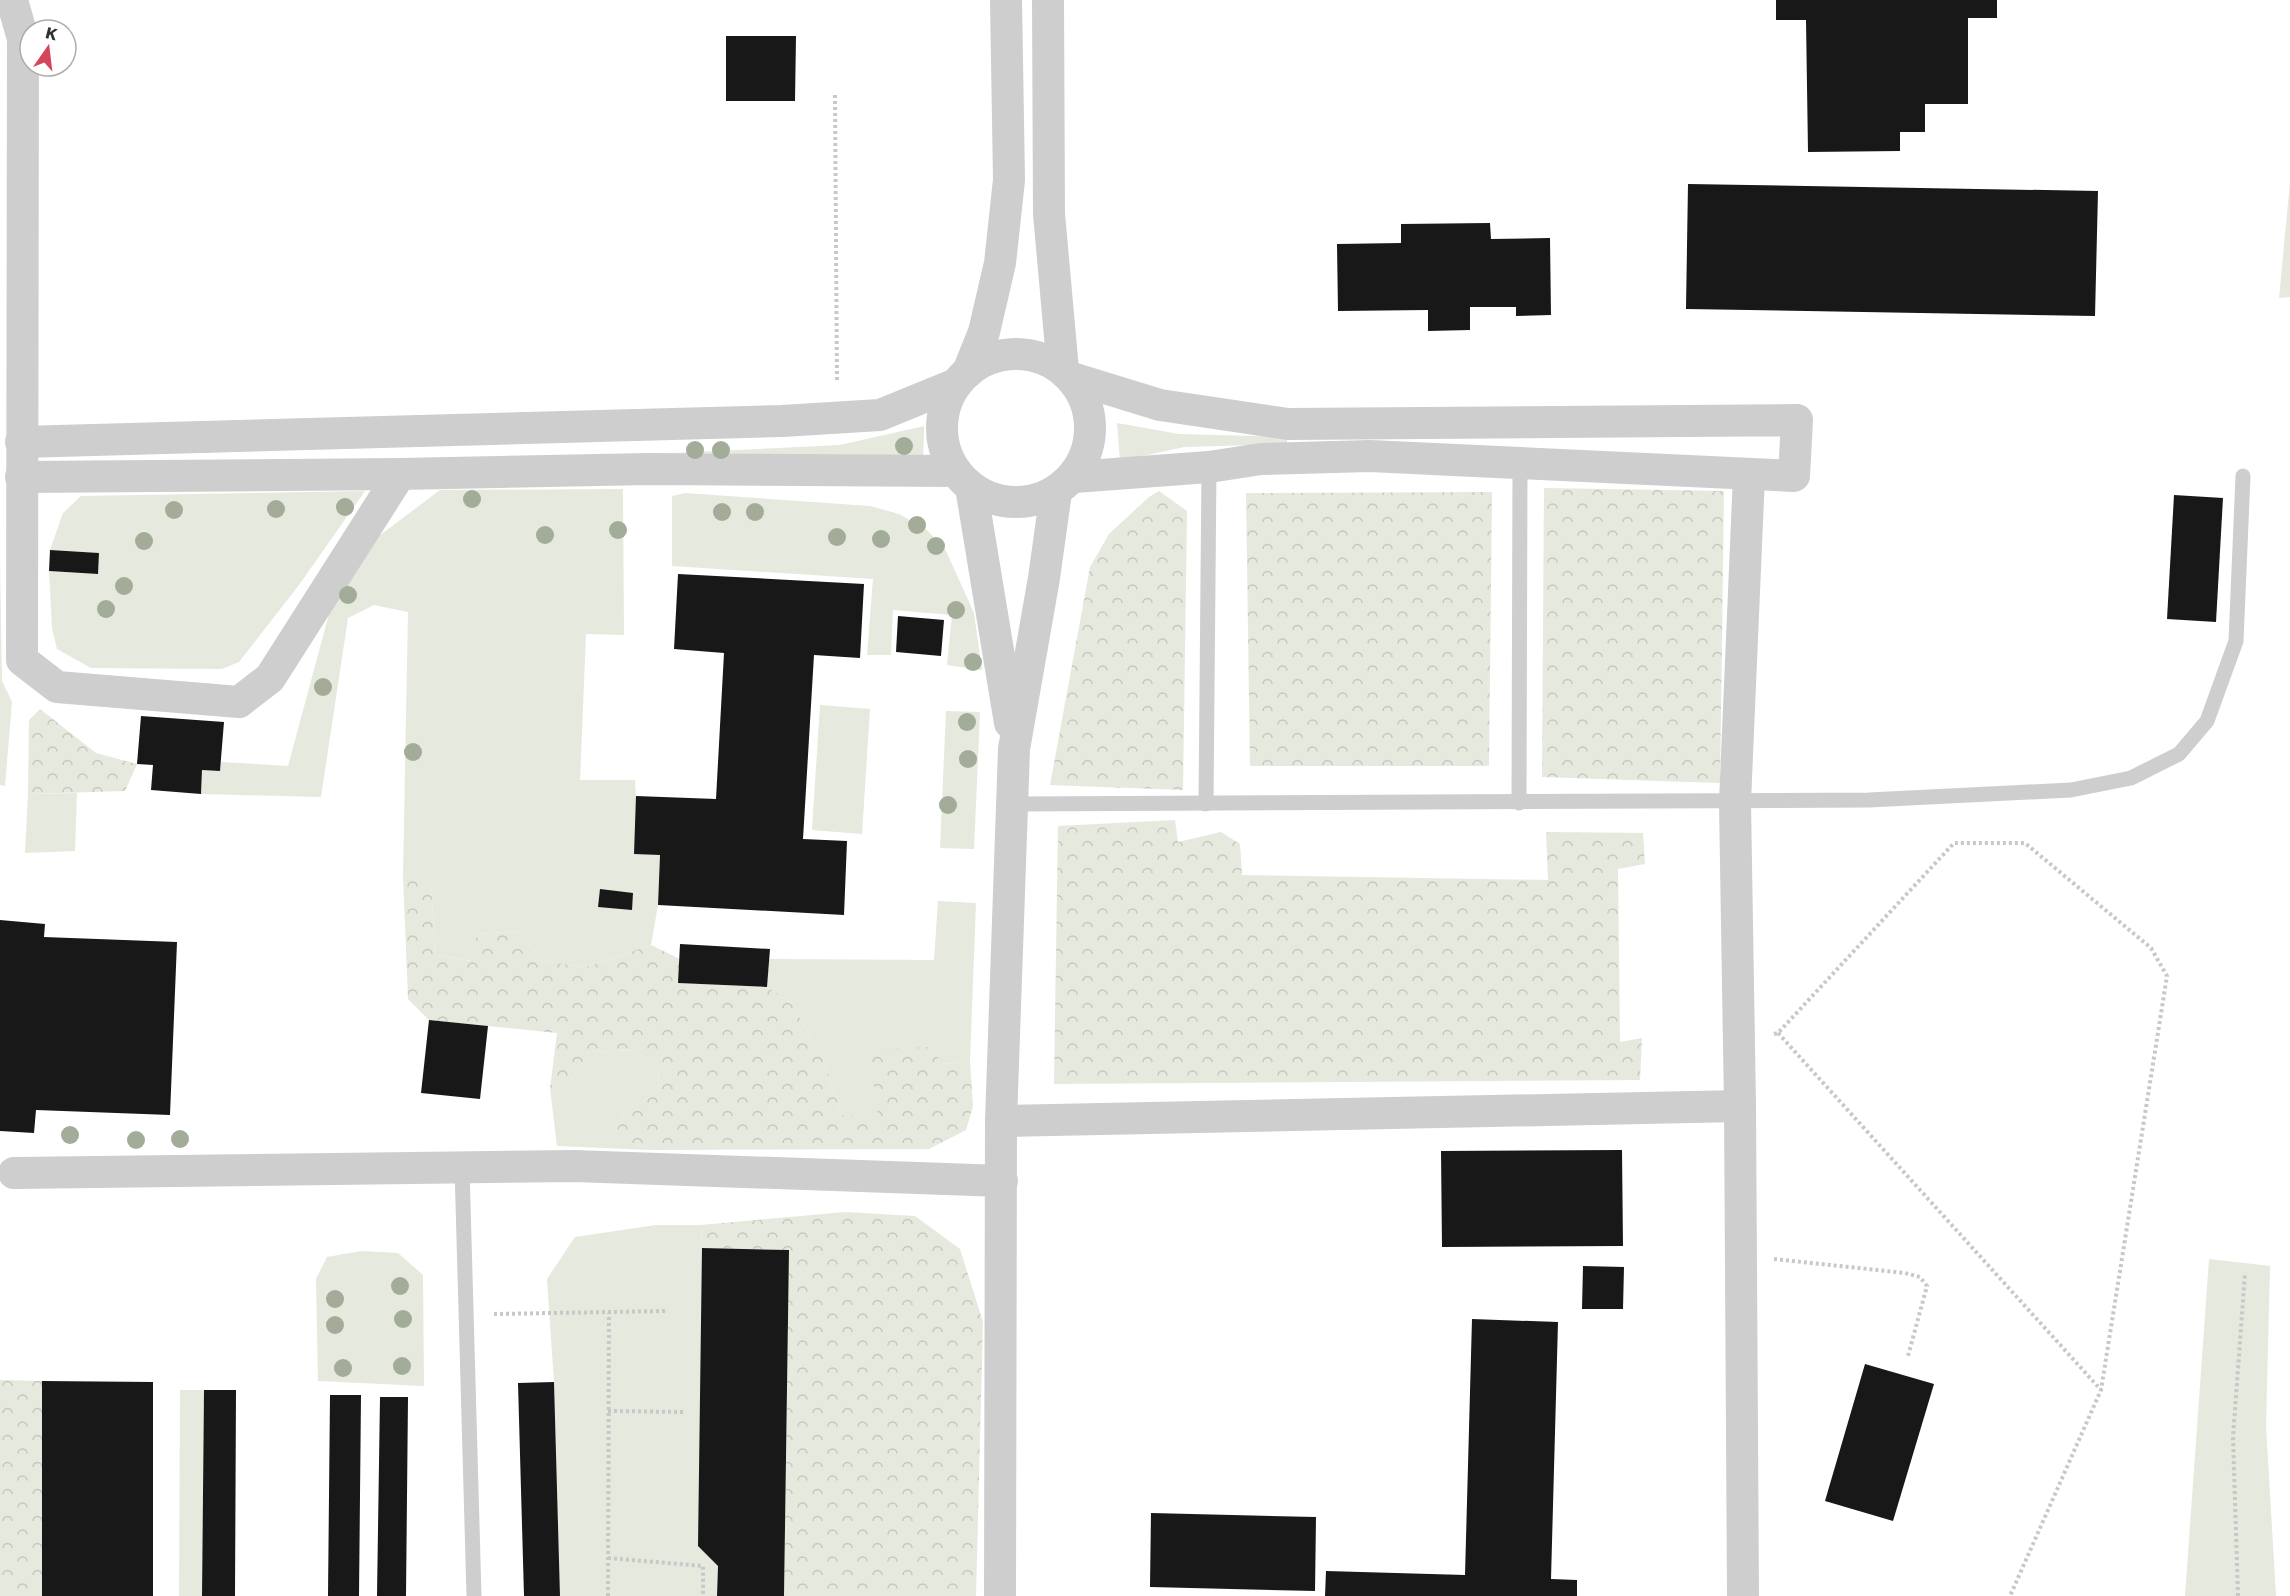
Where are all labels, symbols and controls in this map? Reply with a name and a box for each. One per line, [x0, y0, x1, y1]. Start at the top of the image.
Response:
north arrow [18, 18, 78, 78]
text: K [44, 22, 60, 45]

